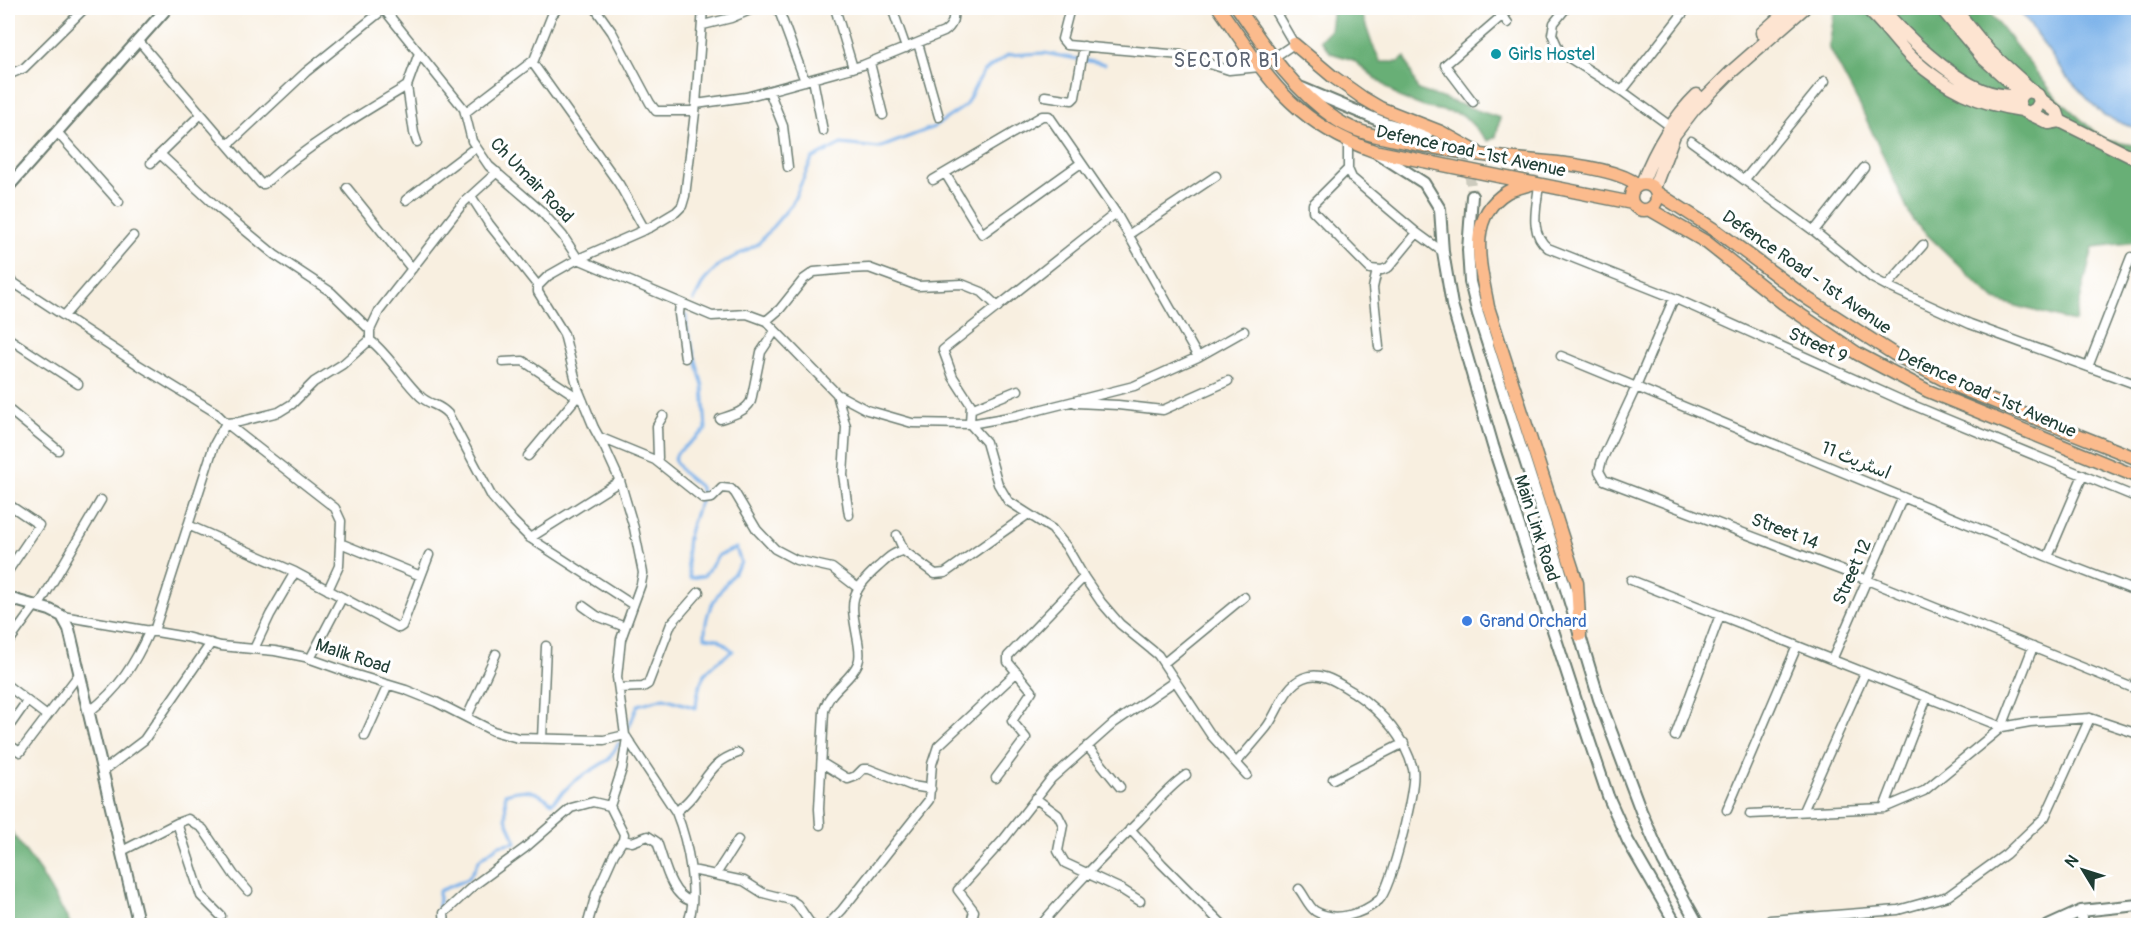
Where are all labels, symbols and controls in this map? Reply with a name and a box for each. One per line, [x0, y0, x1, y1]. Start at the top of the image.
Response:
place label: Girls Hostel [1508, 43, 1595, 66]
marker: Girls Hostel [1489, 47, 1503, 61]
district label: SECTOR B1 [1174, 48, 1280, 73]
street label: Defence road -1st Avenue [1374, 120, 1568, 183]
street label: Ch Umair Road [485, 133, 578, 228]
street label: Defence Road - 1st Avenue [1718, 205, 1896, 340]
street label: Street 9 [1785, 322, 1851, 369]
street label: Defence road -1st Avenue [1894, 344, 2080, 443]
street label: اسٹریٹ 11 [1818, 436, 1894, 485]
street label: Main Link Road [1509, 472, 1565, 584]
street label: Street 14 [1748, 508, 1822, 555]
street label: Street 12 [1828, 536, 1877, 609]
place label: Grand Orchard [1479, 610, 1587, 633]
marker: Grand Orchard [1460, 614, 1474, 628]
street label: Malik Road [312, 634, 393, 679]
north arrow [2053, 840, 2113, 900]
text: N [2061, 851, 2083, 872]

